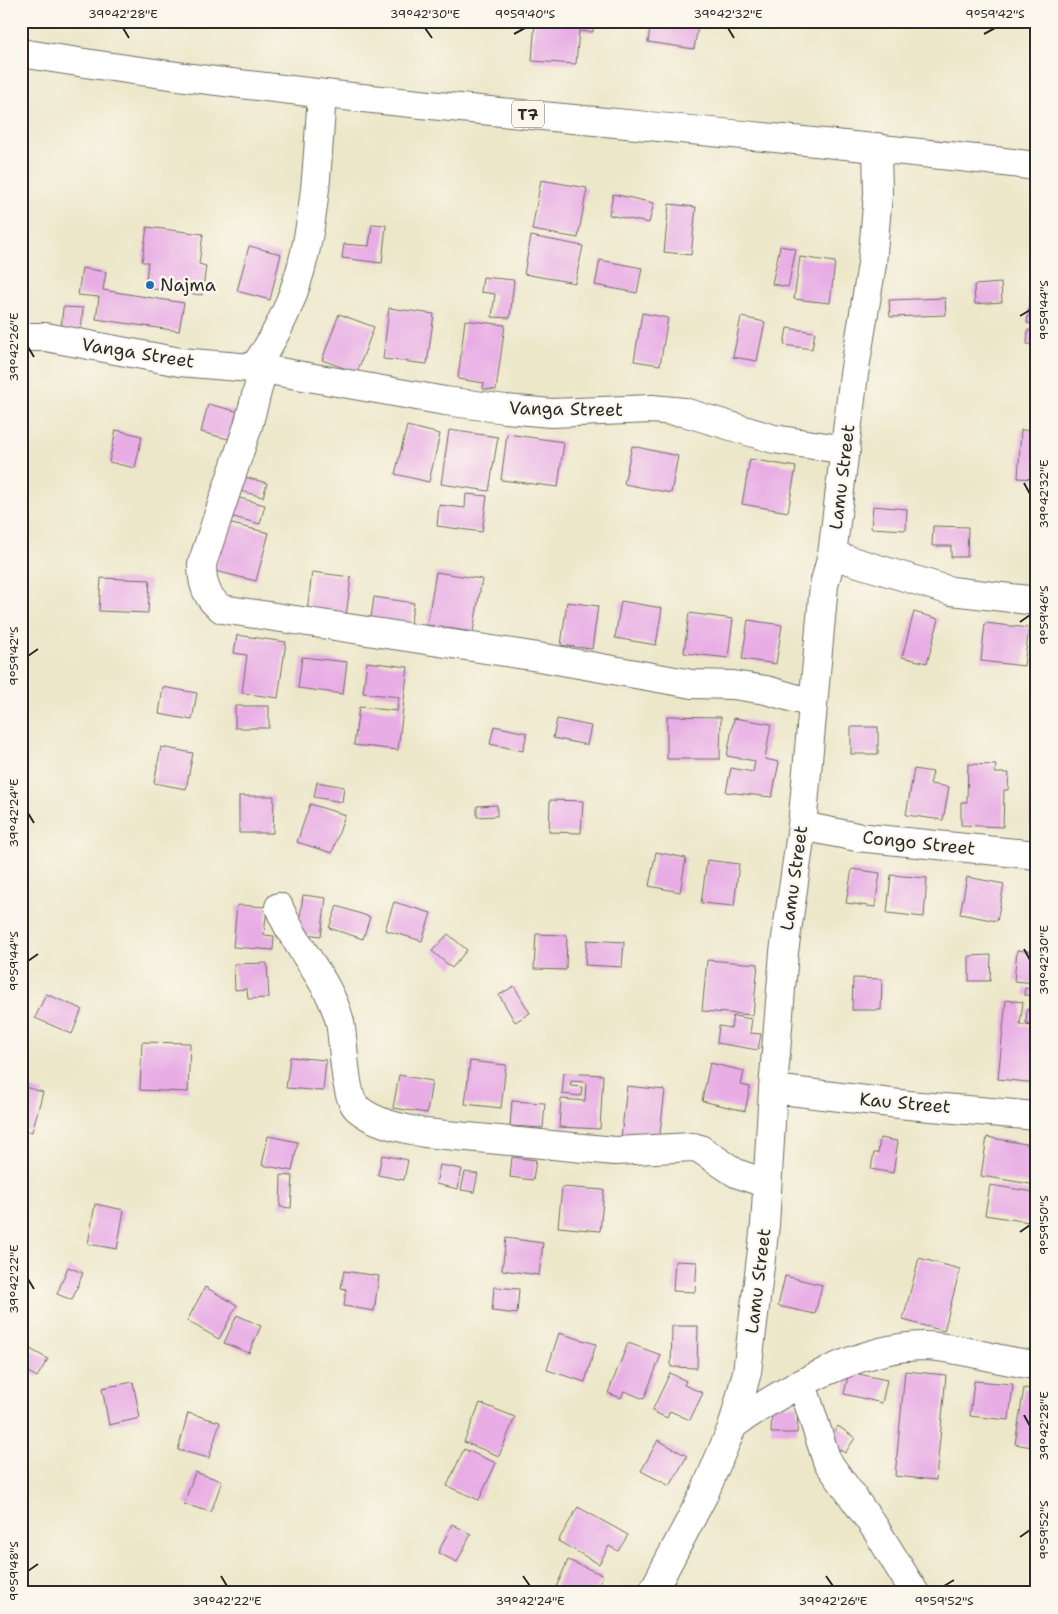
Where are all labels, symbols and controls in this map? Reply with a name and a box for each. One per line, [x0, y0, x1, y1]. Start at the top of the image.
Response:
text: 39°42'28"E [88, 6, 158, 22]
text: 39°42'30"E [390, 6, 460, 22]
text: 9°59'40"S [495, 6, 556, 22]
text: 39°42'32"E [693, 6, 763, 22]
text: 9°59'42"S [965, 6, 1025, 22]
road number: T7 [512, 100, 544, 128]
place label: Najma [160, 273, 216, 297]
marker: Najma [144, 279, 156, 291]
text: 9°59'44"S [1036, 280, 1052, 340]
text: 39°42'26"E [6, 313, 22, 381]
street label: Vanga Street [80, 332, 196, 374]
street label: Vanga Street [509, 396, 623, 422]
street label: Lamu Street [824, 423, 860, 531]
text: 39°42'32"E [1036, 459, 1052, 529]
text: 9°59'46"S [1036, 585, 1052, 645]
text: 9°59'42"S [6, 626, 22, 686]
text: 39°42'24"E [6, 778, 22, 848]
street label: Lamu Street [775, 824, 813, 932]
street label: Congo Street [861, 825, 977, 861]
text: 39°42'30"E [1036, 925, 1052, 995]
text: 9°59'44"S [6, 931, 22, 991]
street label: Kau Street [858, 1087, 952, 1119]
text: 9°59'50"S [1036, 1195, 1052, 1255]
street label: Lamu Street [740, 1227, 776, 1335]
text: 39°42'22"E [6, 1244, 22, 1314]
text: 39°42'28"E [1036, 1391, 1052, 1461]
text: 9°59'52"S [1036, 1500, 1052, 1560]
text: 9°59'48"S [6, 1541, 22, 1601]
text: 39°42'22"E [192, 1593, 262, 1609]
text: 39°42'24"E [495, 1593, 565, 1609]
text: 39°42'26"E [799, 1593, 867, 1609]
text: 9°59'52"S [914, 1593, 974, 1609]

